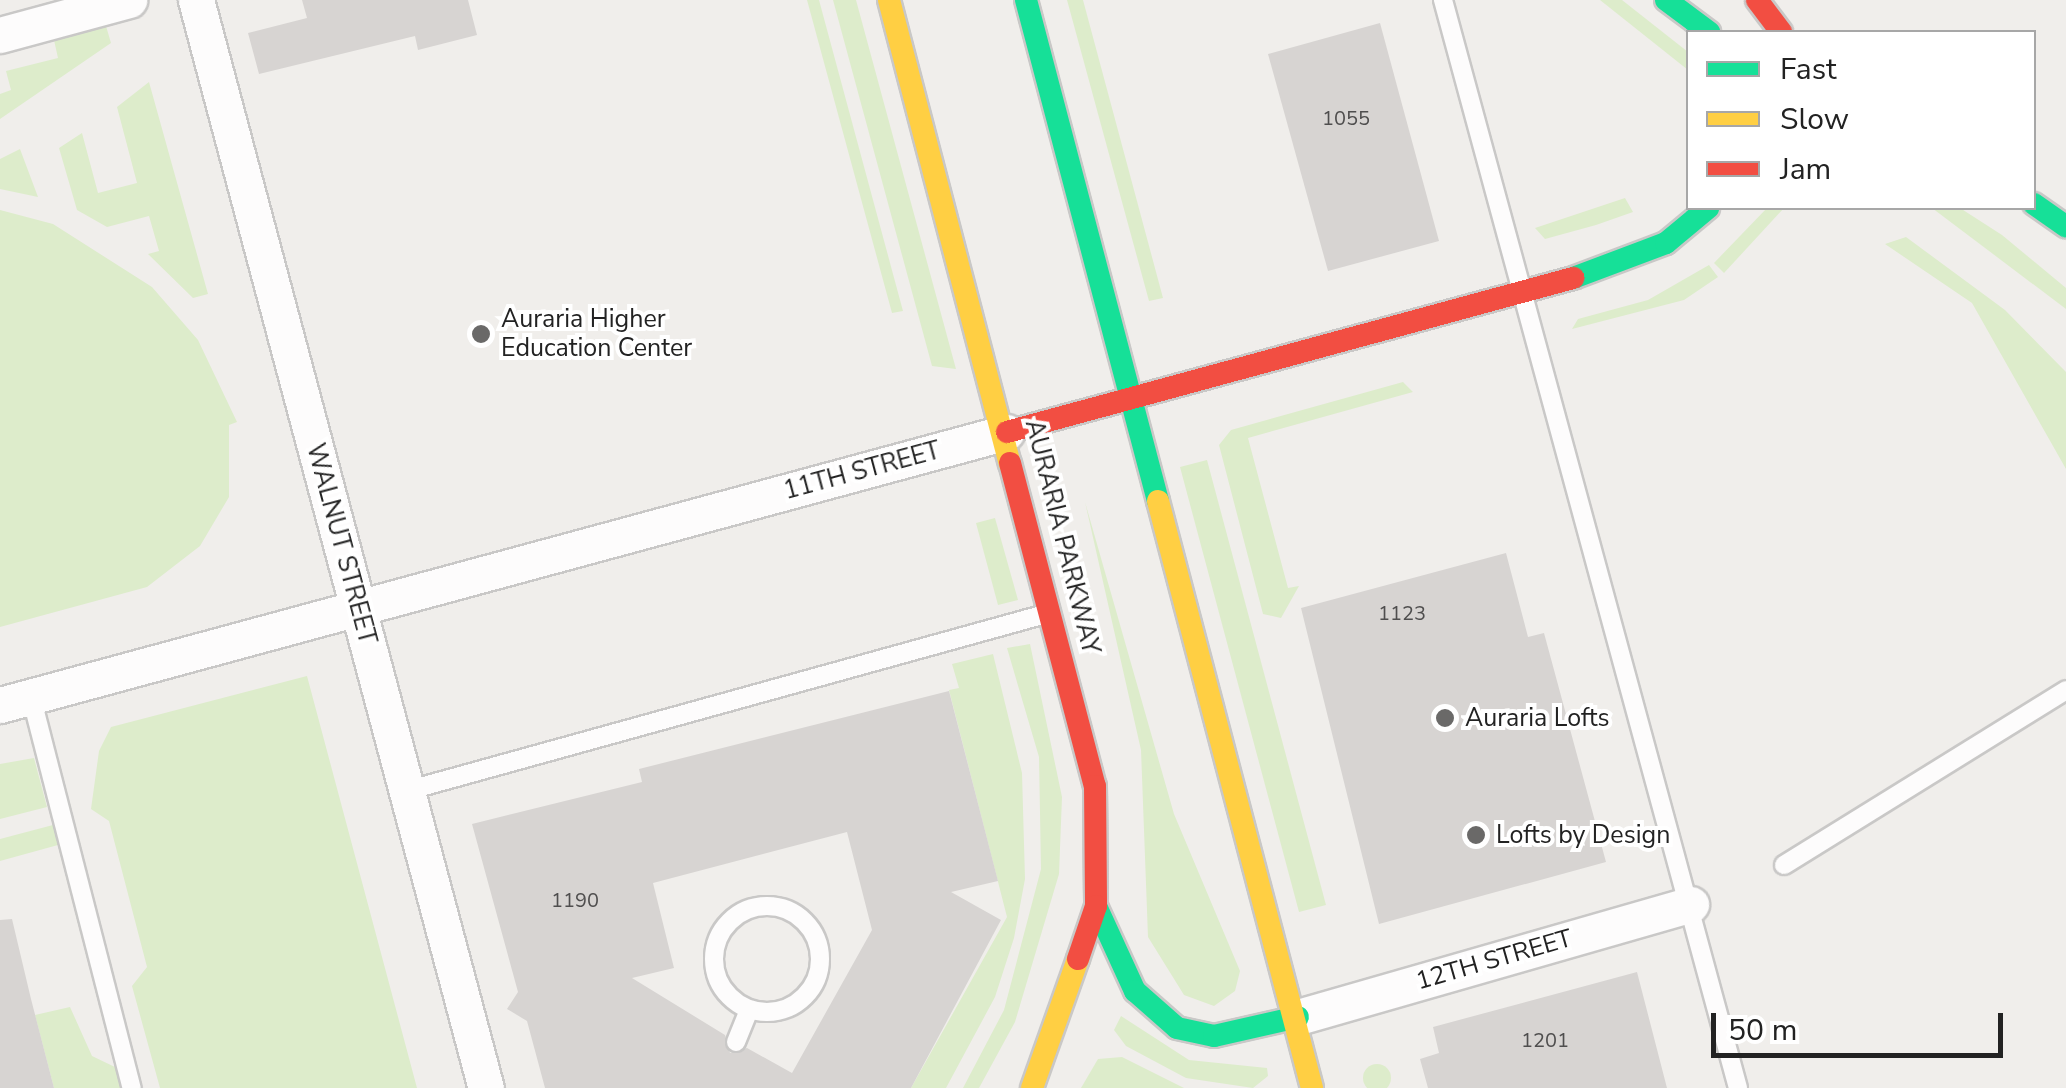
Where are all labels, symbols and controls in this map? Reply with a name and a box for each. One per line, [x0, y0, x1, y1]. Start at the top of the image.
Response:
legend [1686, 30, 2036, 210]
text: Fast [1780, 49, 1837, 90]
text: Slow [1780, 99, 1849, 140]
house number: 1055 [1322, 106, 1370, 130]
text: Jam [1780, 149, 1831, 190]
place label: Auraria Higher Education Center [501, 305, 692, 364]
marker: Auraria Higher Education Center [470, 323, 492, 345]
street label: AURARIA PARKWAY [1018, 417, 1106, 657]
street label: 11TH STREET [780, 436, 944, 506]
street label: WALNUT STREET [300, 440, 382, 648]
house number: 1123 [1378, 601, 1426, 625]
place label: Auraria Lofts [1465, 703, 1609, 733]
marker: Auraria Lofts [1434, 707, 1456, 729]
place label: Lofts by Design [1496, 820, 1670, 850]
marker: Lofts by Design [1465, 824, 1487, 846]
house number: 1190 [551, 888, 599, 912]
street label: 12TH STREET [1412, 923, 1576, 997]
scale bar [1716, 993, 2008, 1055]
text: 50 m [1728, 1010, 1797, 1051]
house number: 1201 [1521, 1028, 1569, 1052]

